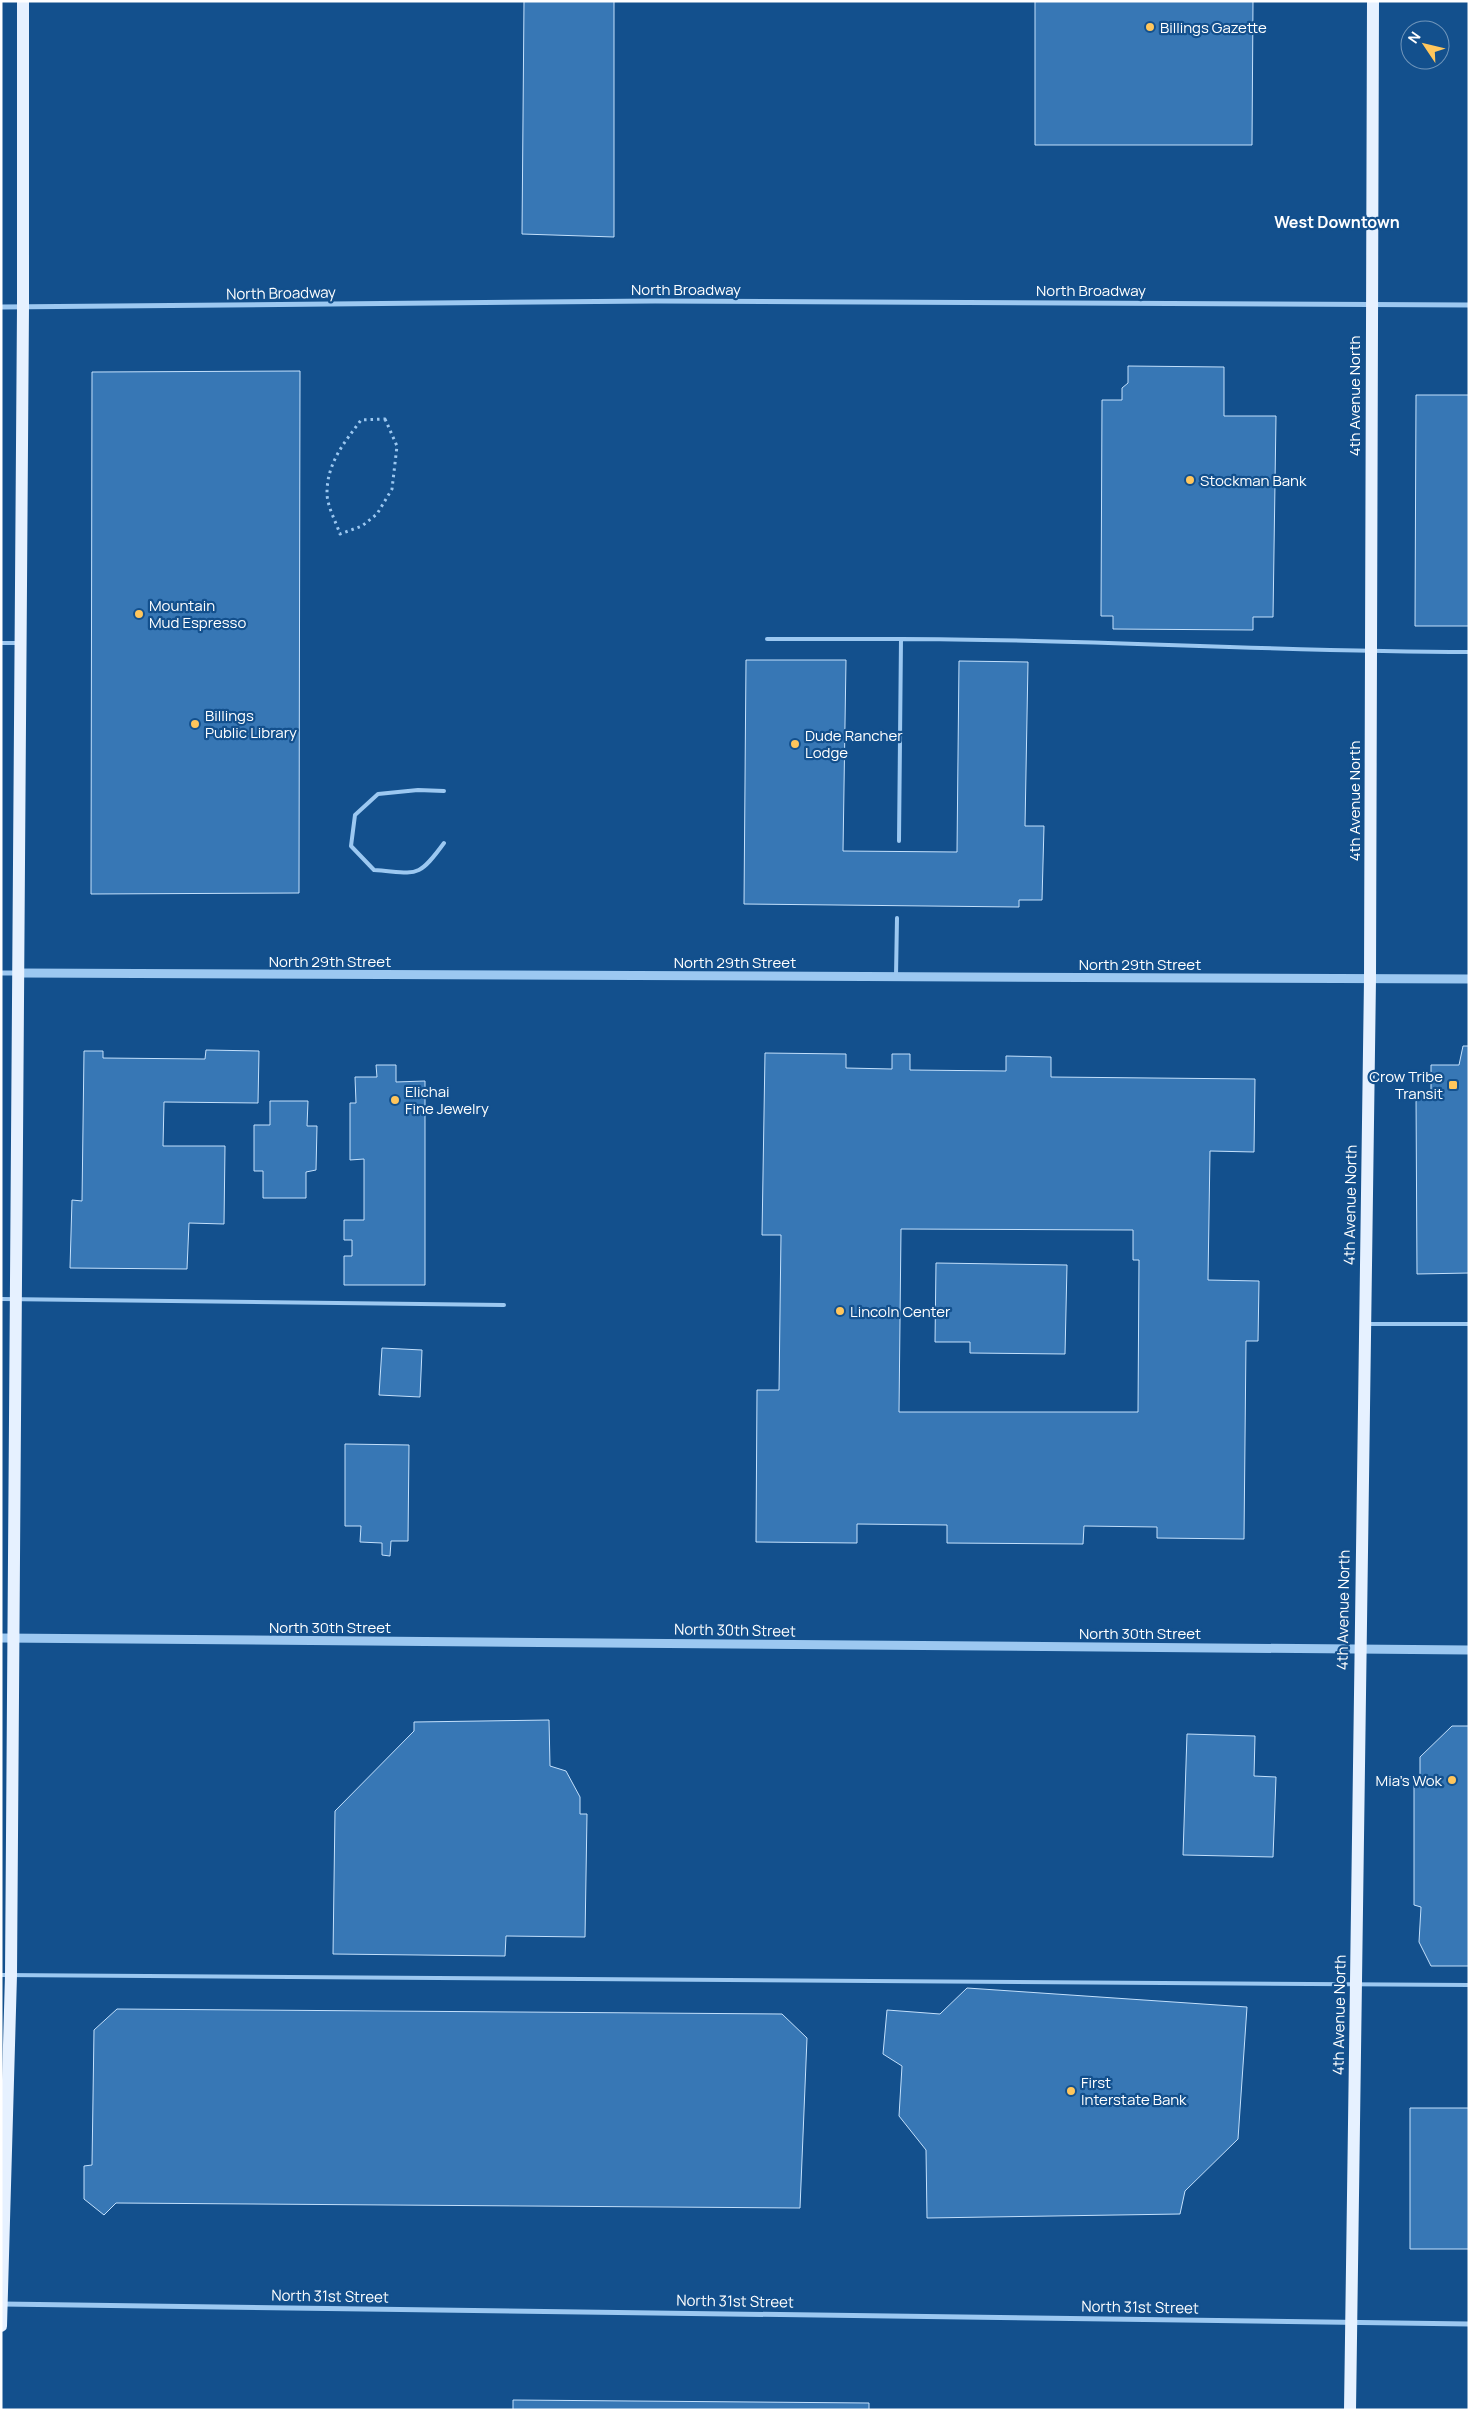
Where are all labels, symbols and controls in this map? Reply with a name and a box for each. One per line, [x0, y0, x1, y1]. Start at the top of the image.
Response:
place label: Billings Gazette [1160, 17, 1267, 38]
north arrow [1400, 20, 1450, 70]
marker: Billings Gazette [1144, 21, 1156, 33]
text: N [1403, 28, 1425, 47]
district label: West Downtown [1274, 211, 1400, 233]
street label: North Broadway [631, 279, 741, 300]
street label: North Broadway [1036, 280, 1146, 301]
street label: North Broadway [226, 282, 336, 304]
street label: 4th Avenue North [1344, 336, 1365, 456]
place label: Stockman Bank [1200, 470, 1307, 491]
marker: Stockman Bank [1184, 474, 1196, 486]
place label: Mountain Mud Espresso [149, 595, 246, 633]
marker: Mountain Mud Espresso [133, 608, 145, 620]
place label: Billings Public Library [205, 705, 297, 743]
marker: Billings Public Library [189, 718, 201, 730]
place label: Dude Rancher Lodge [805, 725, 903, 763]
marker: Dude Rancher Lodge [789, 738, 801, 750]
street label: 4th Avenue North [1344, 741, 1365, 861]
street label: North 29th Street [269, 951, 391, 972]
street label: North 29th Street [674, 952, 796, 973]
street label: North 29th Street [1079, 954, 1201, 975]
place label: Crow Tribe Transit [1369, 1066, 1443, 1104]
marker: Crow Tribe Transit [1447, 1079, 1459, 1091]
place label: Elichai Fine Jewelry [405, 1081, 489, 1119]
marker: Elichai Fine Jewelry [389, 1094, 401, 1106]
street label: 4th Avenue North [1338, 1144, 1362, 1265]
place label: Lincoln Center [850, 1301, 951, 1322]
marker: Lincoln Center [834, 1305, 846, 1317]
street label: 4th Avenue North [1331, 1549, 1355, 1670]
street label: North 30th Street [269, 1617, 391, 1638]
street label: North 30th Street [674, 1618, 796, 1642]
street label: North 30th Street [1079, 1623, 1201, 1644]
place label: Mia's Wok [1376, 1770, 1443, 1791]
marker: Mia's Wok [1446, 1774, 1458, 1786]
street label: 4th Avenue North [1327, 1954, 1351, 2075]
place label: First Interstate Bank [1081, 2072, 1187, 2110]
marker: First Interstate Bank [1065, 2085, 1077, 2097]
street label: North 31st Street [271, 2284, 389, 2308]
street label: North 31st Street [676, 2289, 794, 2313]
street label: North 31st Street [1081, 2295, 1199, 2319]

